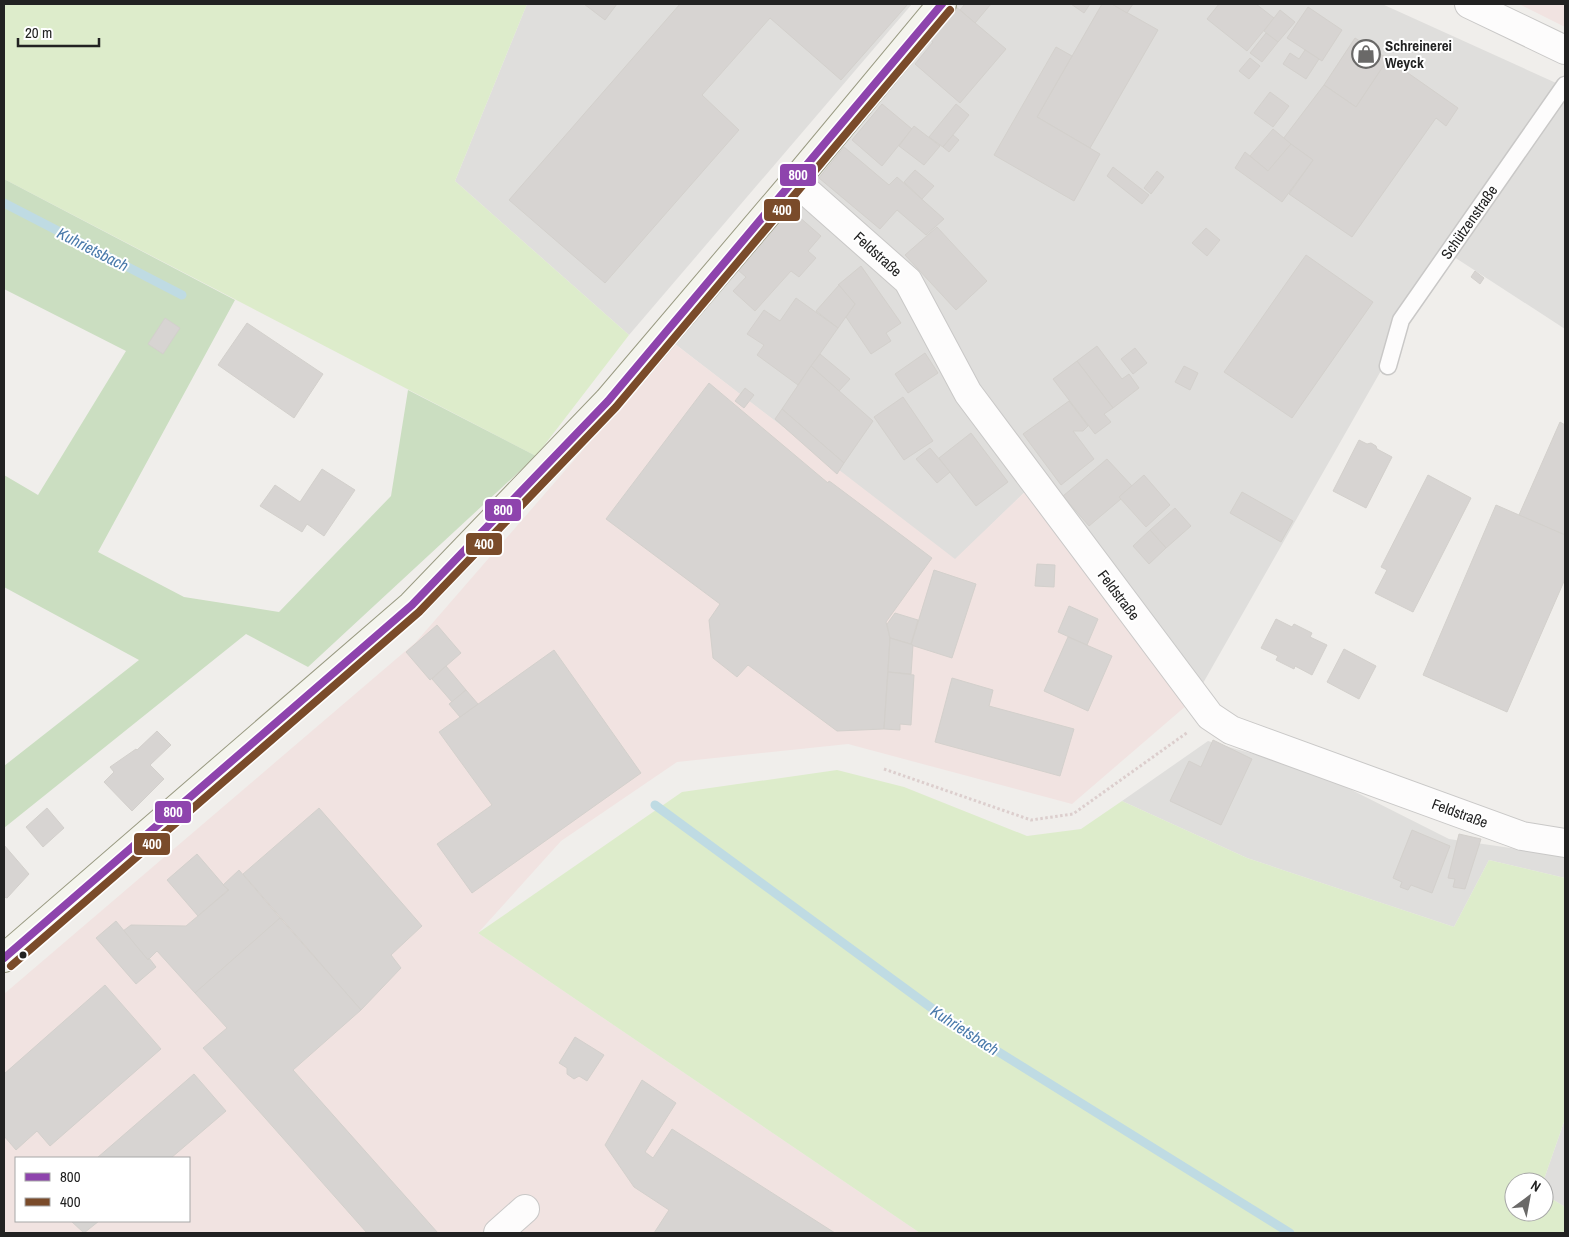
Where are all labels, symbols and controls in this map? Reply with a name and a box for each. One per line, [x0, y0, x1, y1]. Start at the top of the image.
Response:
scale bar [18, 15, 99, 47]
text: 20 m [25, 22, 52, 43]
place label: Schreinerei Weyck [1385, 35, 1452, 73]
shop icon: Schreinerei Weyck [1351, 39, 1381, 69]
line badge: 800 [779, 163, 817, 187]
text: 800 [788, 166, 808, 184]
street label: Schützenstraße [1436, 181, 1502, 263]
line badge: 400 [763, 198, 801, 222]
text: 400 [772, 201, 792, 219]
water label: Kuhrietsbach [54, 222, 132, 276]
street label: Feldstraße [849, 227, 907, 281]
line badge: 800 [484, 498, 522, 522]
text: 800 [493, 501, 513, 519]
line badge: 400 [465, 532, 503, 556]
text: 400 [474, 535, 494, 553]
street label: Feldstraße [1093, 565, 1145, 625]
street label: Feldstraße [1429, 793, 1491, 833]
line badge: 800 [154, 800, 192, 824]
text: 800 [163, 803, 183, 821]
line badge: 400 [133, 832, 171, 856]
text: 400 [142, 835, 162, 853]
unlabelled marker [18, 950, 28, 960]
water label: Kuhrietsbach [927, 1000, 1003, 1060]
legend [15, 1157, 190, 1222]
text: 800 [60, 1166, 81, 1187]
north arrow [1504, 1172, 1554, 1222]
text: N [1528, 1176, 1544, 1196]
text: 400 [60, 1191, 81, 1212]

